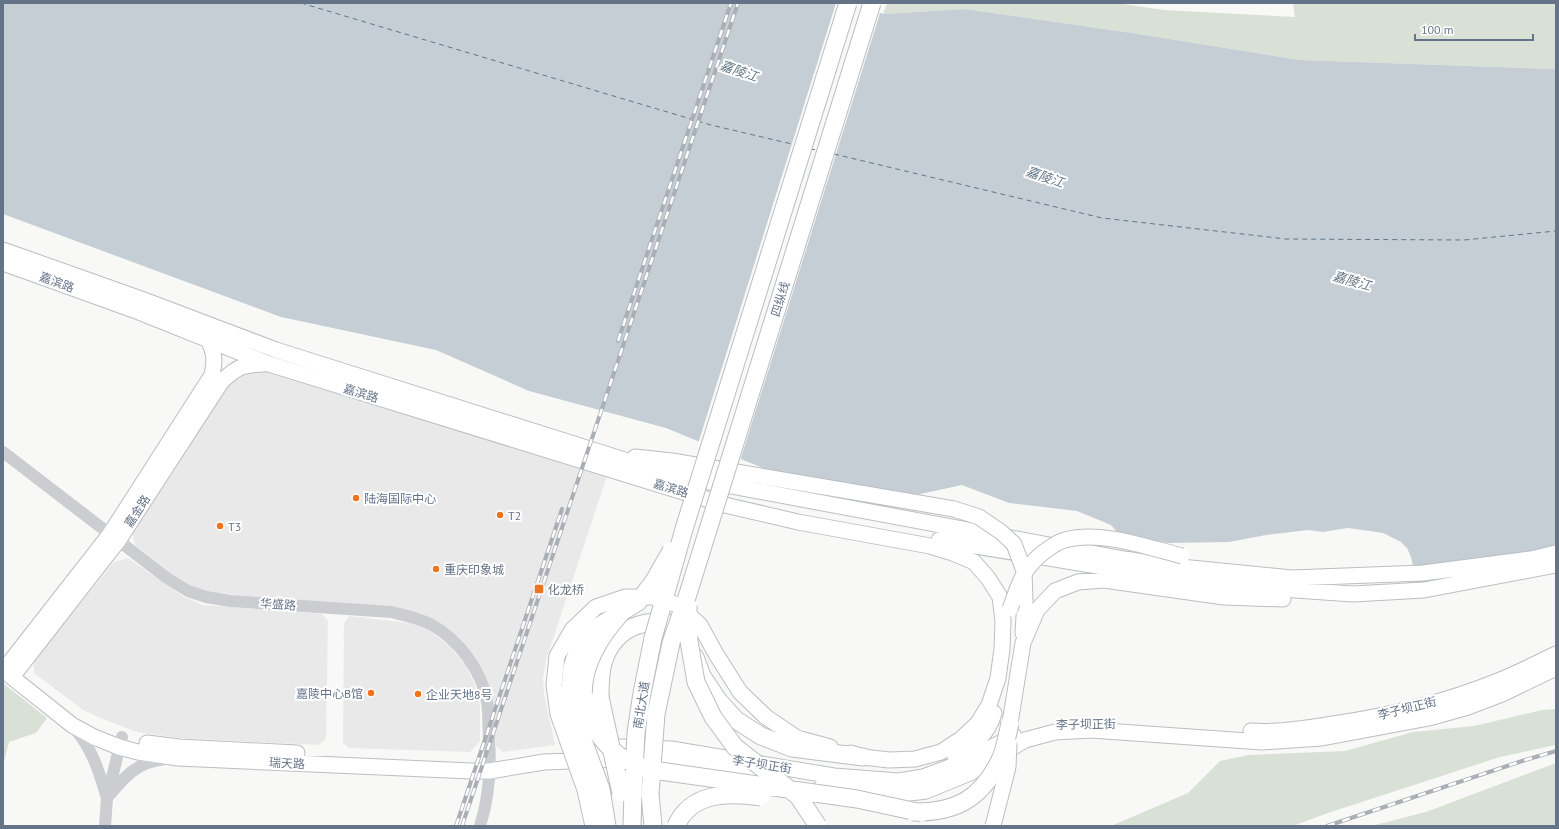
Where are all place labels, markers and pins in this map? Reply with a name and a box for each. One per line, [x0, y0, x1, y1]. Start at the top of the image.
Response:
place label: 陆海国际中心 [364, 491, 436, 506]
marker: 陆海国际中心 [351, 493, 361, 503]
place label: T2 [508, 508, 521, 523]
marker: T2 [495, 510, 505, 520]
place label: T3 [228, 519, 241, 534]
marker: T3 [215, 521, 225, 531]
place label: 重庆印象城 [444, 562, 504, 577]
marker: 重庆印象城 [431, 564, 441, 574]
place label: 化龙桥 [548, 582, 584, 597]
marker: 化龙桥 [533, 583, 545, 595]
place label: 嘉陵中心B馆 [296, 686, 363, 701]
place label: 企业天地8号 [426, 687, 493, 702]
marker: 嘉陵中心B馆 [366, 688, 376, 698]
marker: 企业天地8号 [413, 689, 423, 699]

